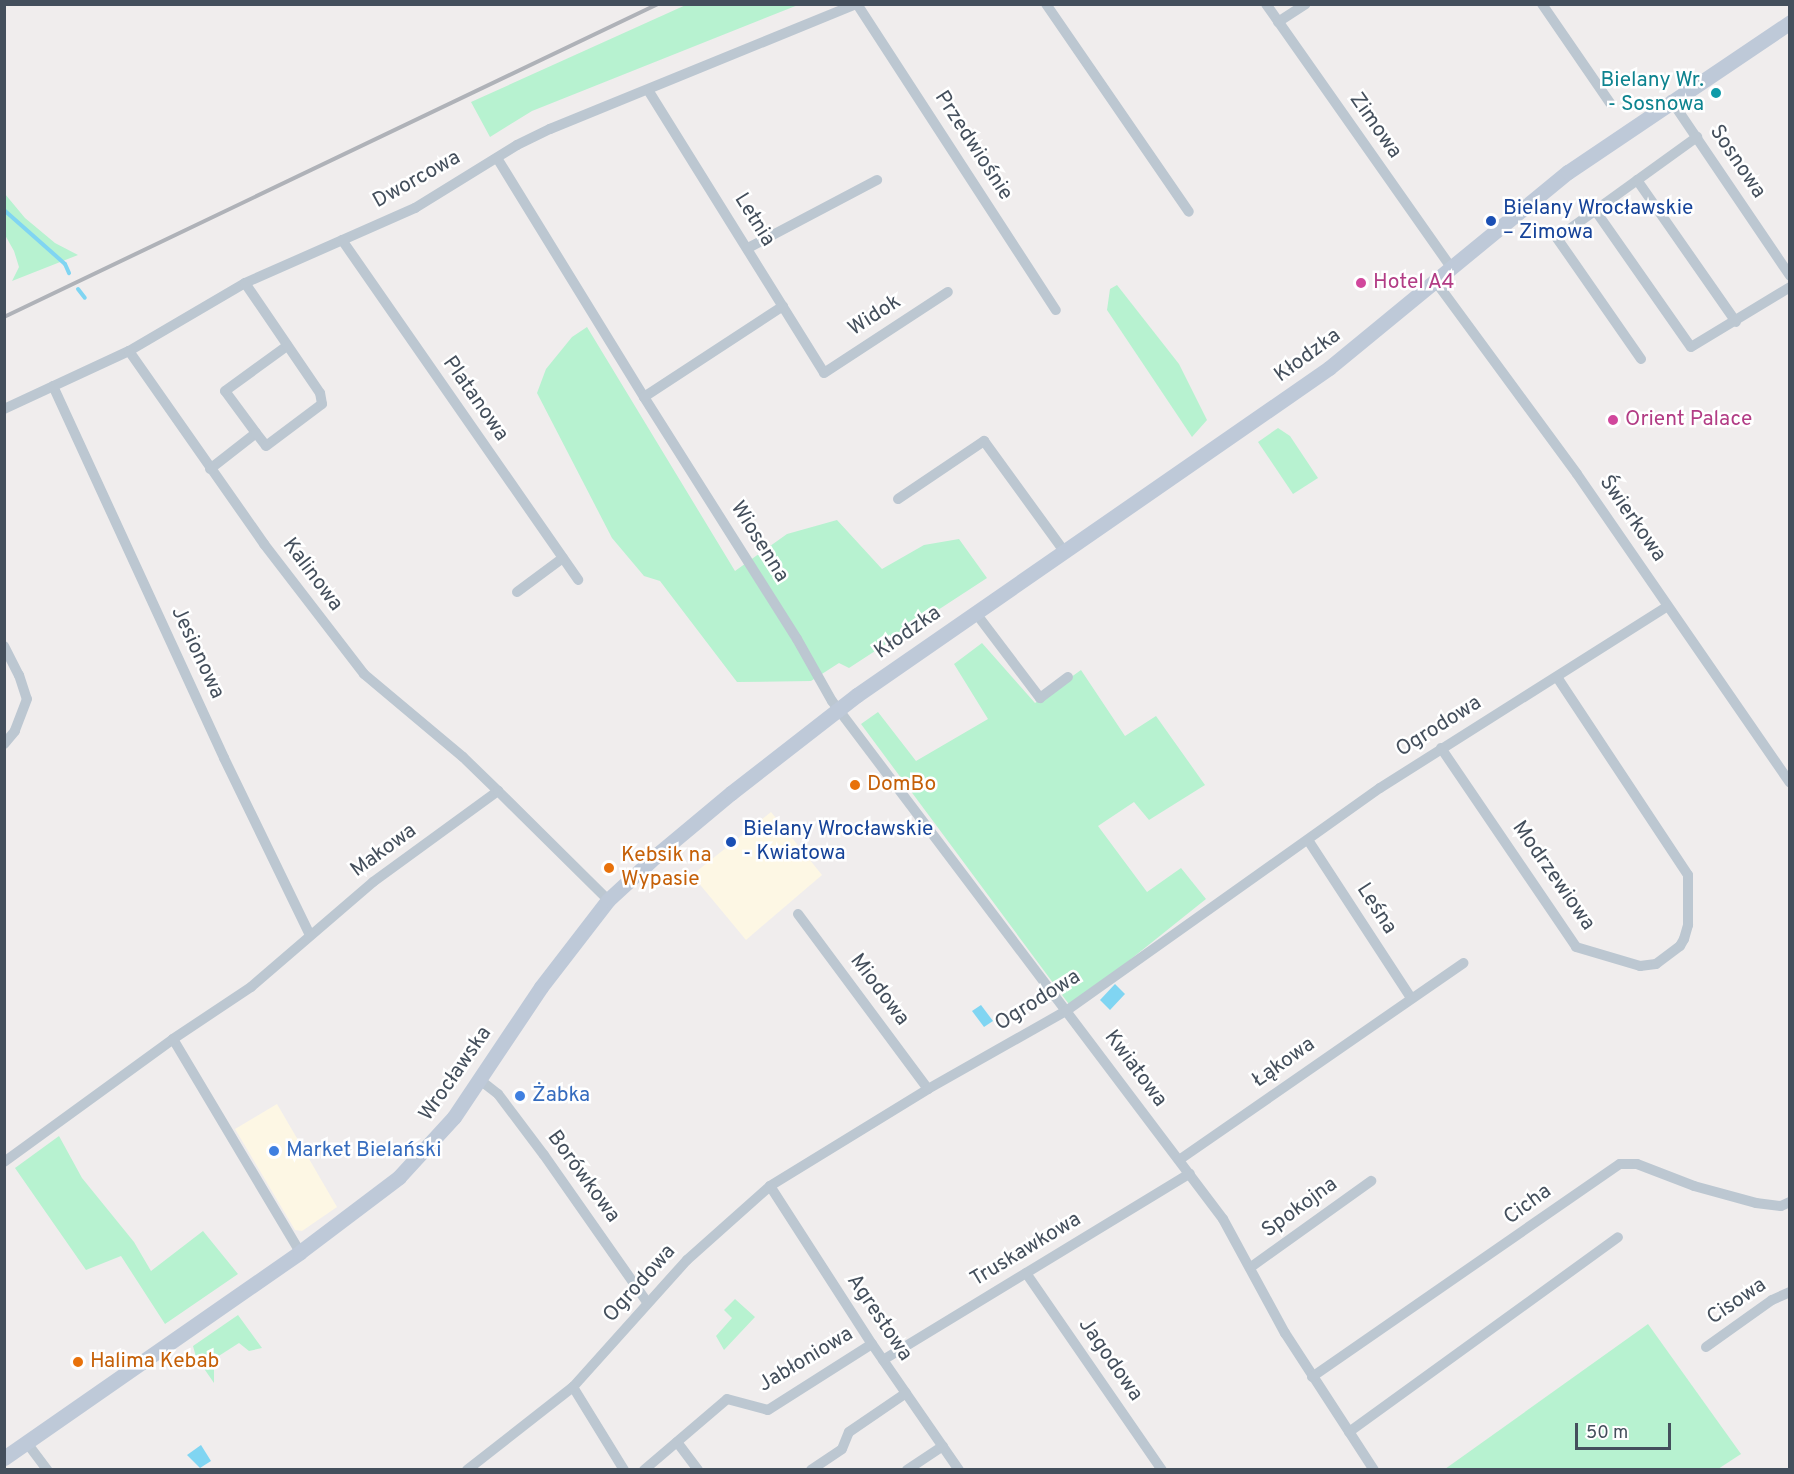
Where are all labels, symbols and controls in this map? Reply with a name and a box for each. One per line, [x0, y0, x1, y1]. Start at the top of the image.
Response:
place label: Bielany Wr. - Sosnowa [1600, 68, 1704, 118]
marker: Bielany Wr. - Sosnowa [1709, 86, 1723, 100]
street label: Przedwiośnie [928, 87, 1018, 205]
street label: Zimowa [1343, 88, 1407, 164]
street label: Sosnowa [1703, 121, 1771, 203]
street label: Dworcowa [369, 146, 465, 214]
street label: Letnia [728, 189, 780, 251]
place label: Bielany Wrocławskie – Zimowa [1503, 196, 1694, 246]
marker: Bielany Wrocławskie – Zimowa [1484, 214, 1498, 228]
place label: Hotel A4 [1373, 270, 1455, 296]
marker: Hotel A4 [1354, 276, 1368, 290]
street label: Widok [844, 290, 906, 342]
street label: Kłodzka [1270, 324, 1346, 388]
street label: Platanowa [437, 352, 513, 446]
place label: Orient Palace [1625, 407, 1752, 433]
marker: Orient Palace [1606, 413, 1620, 427]
street label: Świerkowa [1593, 471, 1671, 567]
street label: Wiosenna [724, 497, 794, 587]
street label: Kalinowa [276, 534, 348, 616]
street label: Kłodzka [870, 601, 946, 665]
street label: Jesionowa [165, 603, 229, 703]
street label: Ogrodowa [1392, 691, 1486, 763]
place label: DomBo [867, 772, 936, 798]
marker: DomBo [848, 778, 862, 792]
street label: Modrzewiowa [1506, 816, 1600, 936]
place label: Bielany Wrocławskie - Kwiatowa [743, 817, 934, 867]
street label: Makowa [346, 819, 422, 883]
marker: Bielany Wrocławskie - Kwiatowa [724, 835, 738, 849]
place label: Kebsik na Wypasie [621, 843, 711, 893]
marker: Kebsik na Wypasie [602, 861, 616, 875]
street label: Leśna [1350, 879, 1402, 939]
street label: Miodowa [844, 949, 914, 1031]
street label: Ogrodowa [991, 965, 1085, 1037]
street label: Wrocławska [414, 1022, 498, 1126]
street label: Kwiatowa [1098, 1026, 1172, 1112]
street label: Łąkowa [1248, 1032, 1320, 1094]
place label: Żabka [532, 1083, 590, 1109]
marker: Żabka [513, 1089, 527, 1103]
street label: Borówkowa [541, 1126, 625, 1228]
place label: Market Bielański [286, 1138, 442, 1164]
marker: Market Bielański [267, 1144, 281, 1158]
street label: Spokojna [1257, 1172, 1343, 1244]
street label: Cicha [1499, 1179, 1557, 1231]
street label: Truskawkowa [966, 1207, 1086, 1293]
street label: Ogrodowa [599, 1240, 681, 1328]
street label: Agrestowa [841, 1270, 917, 1366]
street label: Cisowa [1703, 1273, 1771, 1331]
street label: Jagodowa [1072, 1314, 1148, 1406]
street label: Jabłoniowa [754, 1322, 858, 1398]
place label: Halima Kebab [90, 1349, 219, 1375]
marker: Halima Kebab [71, 1355, 85, 1369]
scale bar [1578, 1411, 1674, 1449]
text: 50 m [1586, 1422, 1628, 1445]

